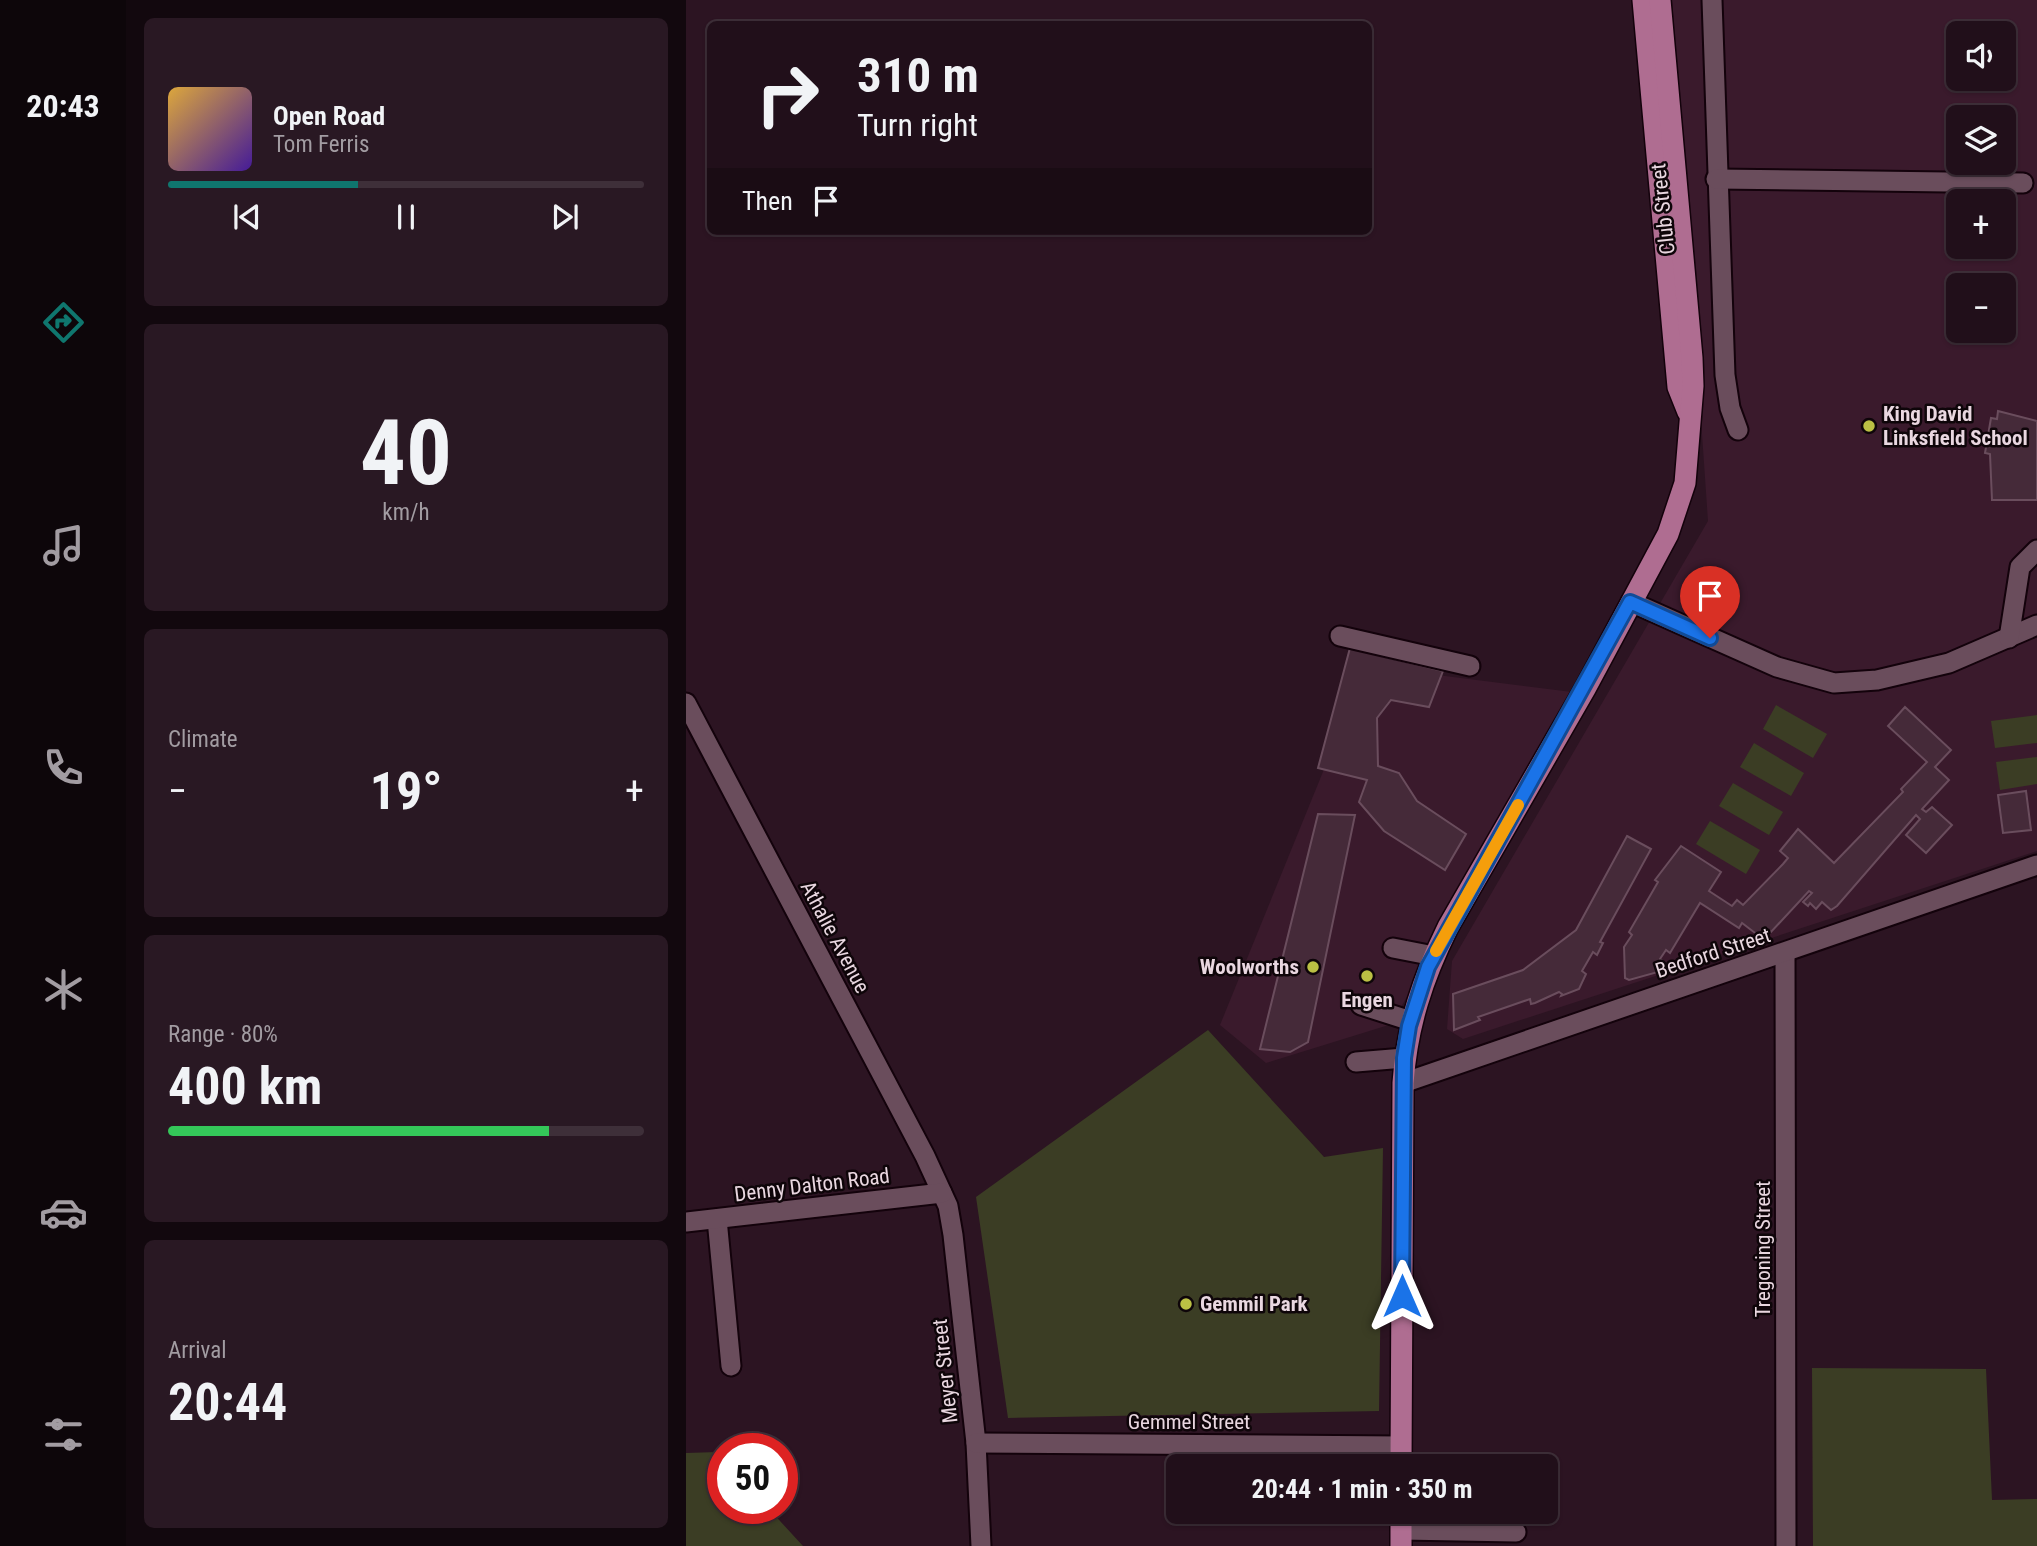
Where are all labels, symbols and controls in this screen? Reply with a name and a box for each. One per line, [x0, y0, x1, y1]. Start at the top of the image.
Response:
map controls [1946, 21, 2016, 343]
button: sound [1946, 21, 2016, 91]
text: 310 m [857, 47, 979, 104]
icon: right [742, 49, 833, 140]
text: 20:43 [26, 87, 100, 125]
text: Open Road [273, 101, 385, 131]
button: layers [1946, 105, 2016, 175]
text: Turn right [857, 106, 978, 144]
text: Tom Ferris [273, 131, 369, 158]
street label: Club Street [1646, 162, 1680, 256]
icon: arrive [807, 182, 845, 220]
text: Then [742, 186, 793, 216]
button: + [1946, 189, 2016, 259]
icon: previous [228, 198, 266, 236]
icon: pause [387, 198, 425, 236]
icon: next [546, 198, 584, 236]
button: − [1946, 273, 2016, 343]
icon: directions [39, 298, 88, 347]
text: 40 [360, 400, 452, 506]
place label: King David Linksfield School [1883, 402, 2028, 450]
marker: King David Linksfield School [1861, 418, 1877, 434]
text: km/h [382, 499, 430, 526]
icon: music [39, 521, 88, 570]
pin [1680, 566, 1740, 638]
icon: arrive [1691, 577, 1729, 615]
text: Climate [168, 726, 238, 753]
icon: phone [39, 743, 88, 792]
text: 19° [370, 761, 442, 822]
text: − [168, 769, 187, 813]
text: + [625, 769, 644, 813]
street label: Athalie Avenue [796, 877, 875, 997]
street label: Bedford Street [1652, 923, 1774, 983]
place label: Woolworths [1200, 955, 1299, 979]
marker: Woolworths [1305, 959, 1321, 975]
icon: climate [39, 965, 88, 1014]
marker: Engen [1359, 968, 1375, 984]
place label: Engen [1341, 988, 1393, 1012]
text: Range · 80% [168, 1021, 278, 1048]
text: 400 km [168, 1056, 322, 1117]
street label: Denny Dalton Road [733, 1164, 891, 1206]
street label: Tregoning Street [1751, 1181, 1775, 1317]
icon: car [39, 1188, 88, 1237]
position arrow [1365, 1259, 1439, 1333]
place label: Gemmil Park [1200, 1292, 1309, 1316]
marker: Gemmil Park [1178, 1296, 1194, 1312]
street label: Meyer Street [928, 1318, 962, 1424]
text: Arrival [168, 1337, 227, 1364]
text: 20:44 [168, 1372, 287, 1433]
icon: filters [39, 1410, 88, 1459]
street label: Gemmel Street [1128, 1410, 1250, 1434]
speed limit sign: 50 [707, 1433, 798, 1524]
text: 20:44 · 1 min · 350 m [1252, 1474, 1472, 1504]

